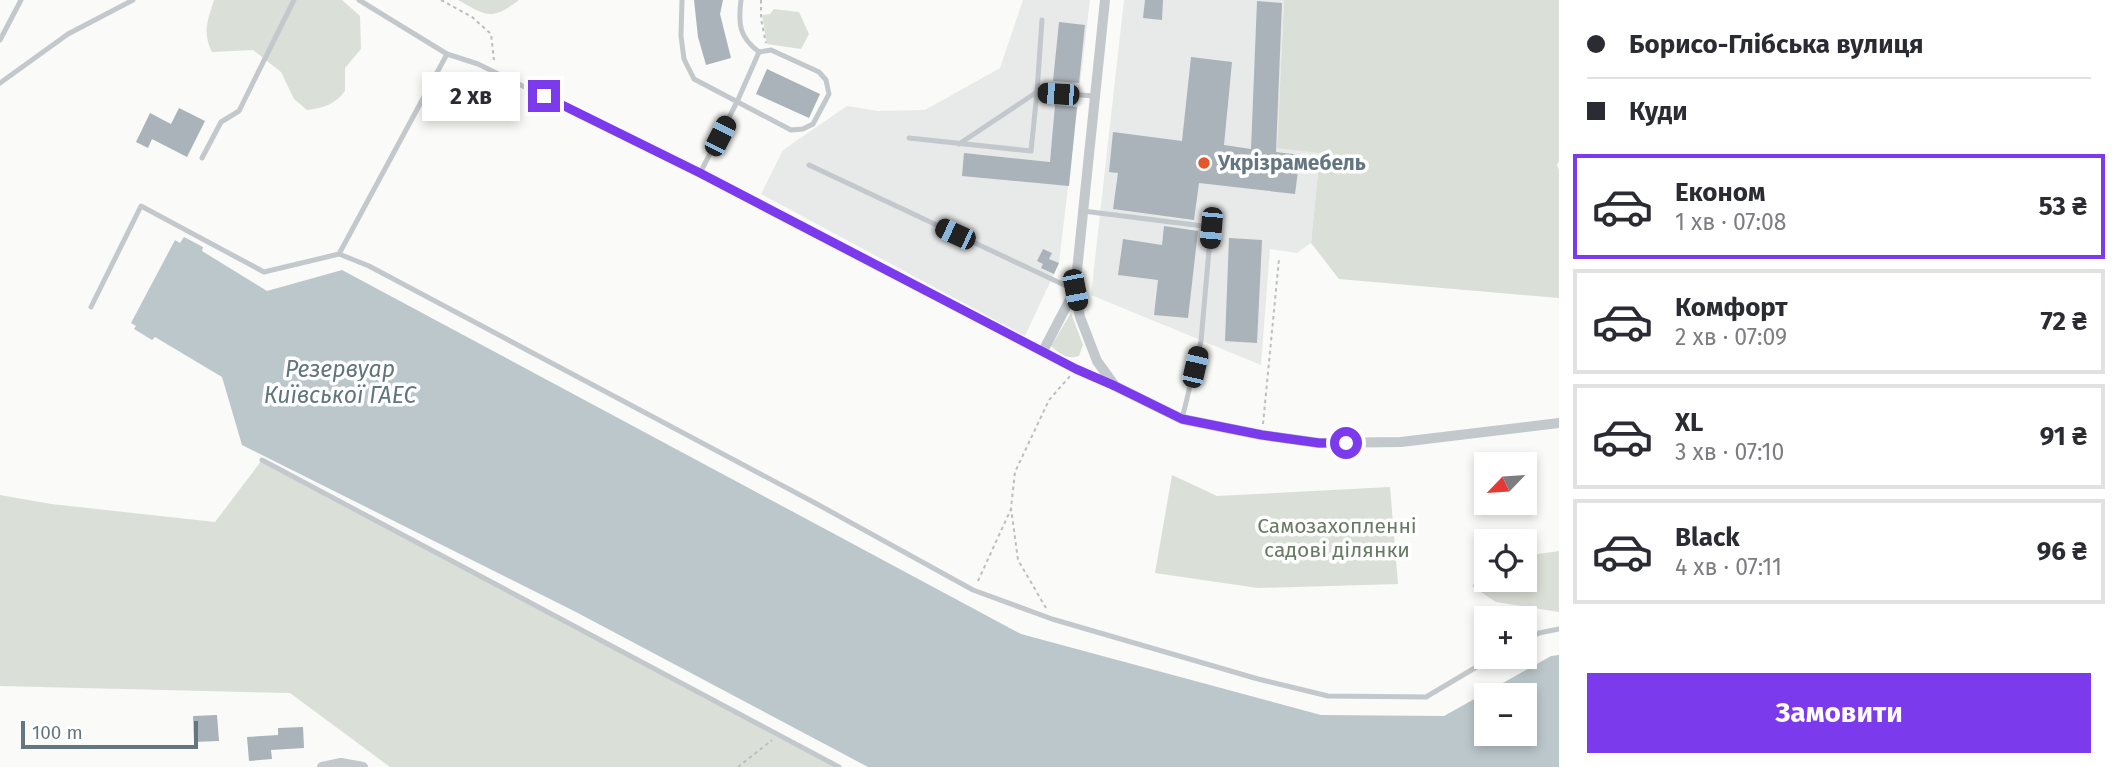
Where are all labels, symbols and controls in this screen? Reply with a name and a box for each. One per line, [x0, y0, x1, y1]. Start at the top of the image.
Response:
text: Борисо-Глібська вулиця [1629, 29, 1923, 60]
callout: 2 хв [421, 72, 520, 120]
route end [528, 80, 560, 112]
text: 2 хв [450, 82, 492, 110]
car [1037, 82, 1080, 106]
text: Куди [1629, 96, 1688, 127]
car [702, 113, 739, 159]
place label: Укрізрамебель [1217, 150, 1366, 176]
marker: Укрізрамебель [1196, 155, 1212, 171]
icon: car [1591, 175, 1654, 238]
text: Економ [1675, 177, 1765, 208]
text: 53 ₴ [2039, 191, 2087, 222]
car [1199, 206, 1224, 250]
text: 1 хв · 07:08 [1675, 208, 1787, 236]
car [932, 216, 979, 252]
car [1061, 267, 1090, 313]
icon: car [1591, 290, 1654, 353]
text: Комфорт [1675, 292, 1788, 323]
text: 72 ₴ [2041, 306, 2087, 337]
text: 2 хв · 07:09 [1675, 323, 1787, 351]
car [1181, 344, 1210, 390]
water label: Резервуар Київської ГАЕС [264, 355, 418, 409]
icon: car [1591, 405, 1654, 468]
text: XL [1675, 407, 1703, 438]
text: 91 ₴ [2040, 421, 2087, 452]
route start [1330, 427, 1362, 459]
text: 3 хв · 07:10 [1675, 438, 1784, 466]
north arrow [1474, 452, 1536, 514]
map controls [1474, 452, 1537, 746]
park label: Самозахопленні садові ділянки [1257, 513, 1417, 563]
icon: car [1591, 520, 1654, 583]
text: Black [1675, 522, 1740, 553]
button: locate [1474, 529, 1537, 592]
text: 96 ₴ [2037, 536, 2087, 567]
text: 4 хв · 07:11 [1675, 553, 1782, 581]
button: + [1474, 606, 1537, 669]
button: Замовити [1587, 673, 2091, 753]
button: − [1474, 683, 1537, 746]
scale bar [21, 718, 198, 750]
text: 100 m [32, 721, 83, 744]

